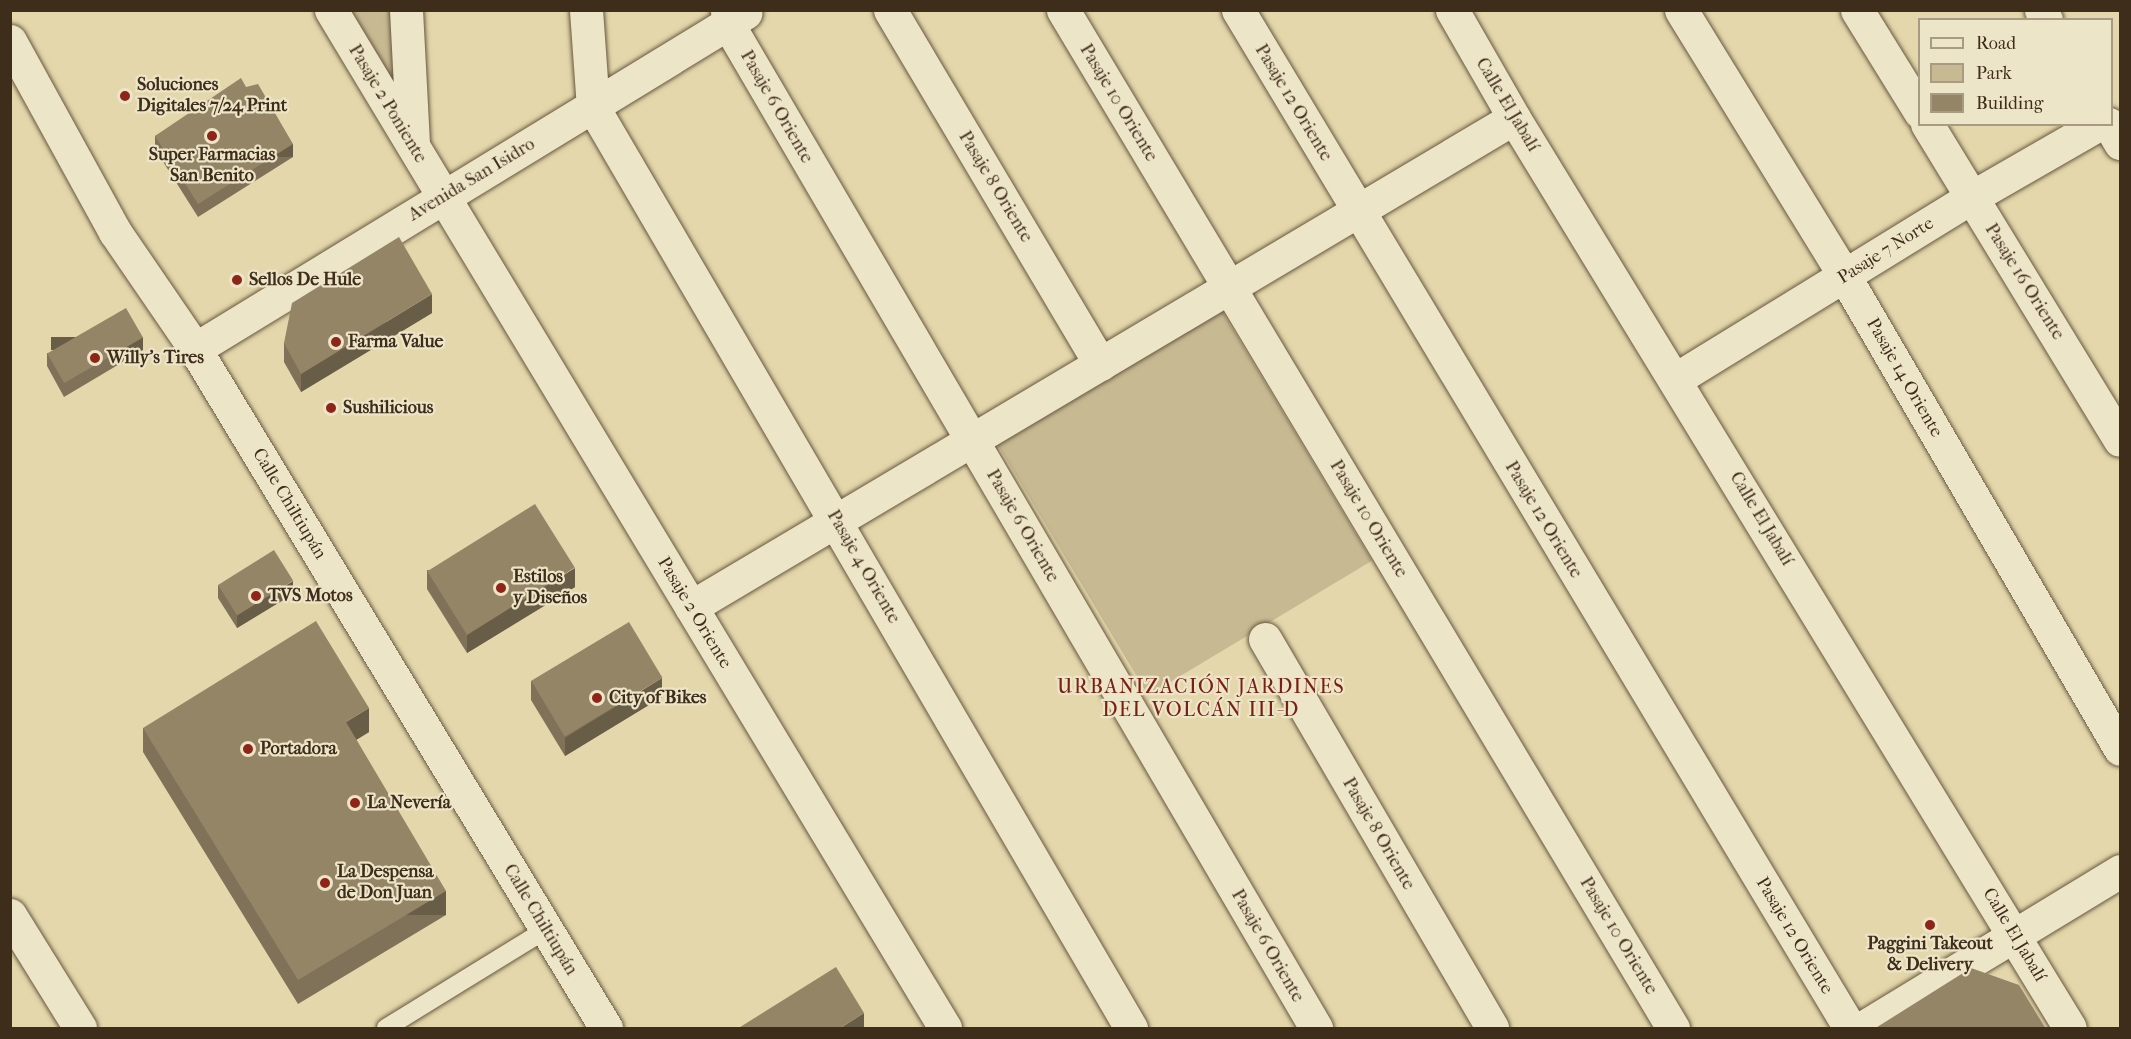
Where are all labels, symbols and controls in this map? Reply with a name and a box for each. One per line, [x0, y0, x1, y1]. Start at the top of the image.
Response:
legend [1918, 18, 2113, 126]
text: Road [1976, 33, 2016, 54]
street label: Pasaje 10 Oriente [1074, 40, 1162, 166]
street label: Pasaje 2 Poniente [343, 41, 431, 167]
street label: Pasaje 12 Oriente [1250, 41, 1336, 165]
street label: Pasaje 6 Oriente [735, 47, 817, 167]
street label: Calle El Jabalí [1471, 54, 1543, 156]
text: Park [1976, 63, 2012, 84]
place label: Soluciones Digitales 7/24 Print [137, 75, 287, 118]
marker: Soluciones Digitales 7/24 Print [118, 89, 132, 103]
text: Building [1976, 93, 2043, 114]
street label: Pasaje 8 Oriente [953, 128, 1037, 246]
marker: Super Farmacias San Benito [205, 129, 219, 143]
street label: Avenida San Isidro [405, 134, 539, 226]
place label: Super Farmacias San Benito [149, 145, 275, 188]
street label: Pasaje 7 Norte [1834, 213, 1938, 289]
street label: Pasaje 16 Oriente [1980, 220, 2068, 344]
place label: Sellos De Hule [249, 269, 361, 291]
marker: Sellos De Hule [230, 273, 244, 287]
street label: Pasaje 14 Oriente [1861, 315, 1947, 441]
place label: Farma Value [348, 331, 443, 353]
marker: Farma Value [329, 335, 343, 349]
place label: Willy's Tires [107, 347, 204, 369]
marker: Willy's Tires [88, 351, 102, 365]
place label: Sushilicious [343, 397, 434, 419]
marker: Sushilicious [324, 401, 338, 415]
street label: Calle Chiltiupán [247, 445, 331, 563]
street label: Pasaje 10 Oriente [1324, 456, 1412, 582]
street label: Pasaje 12 Oriente [1500, 458, 1586, 582]
street label: Pasaje 6 Oriente [981, 466, 1063, 586]
street label: Calle El Jabalí [1725, 468, 1797, 570]
street label: Pasaje 4 Oriente [822, 506, 904, 628]
street label: Pasaje 2 Oriente [652, 553, 736, 673]
place label: Estilos y Diseños [513, 567, 587, 610]
marker: Estilos y Diseños [494, 581, 508, 595]
place label: TVS Motos [268, 585, 353, 607]
marker: TVS Motos [249, 589, 263, 603]
district label: URBANIZACIÓN JARDINES DEL VOLCÁN III-D [1057, 675, 1345, 722]
place label: City of Bikes [609, 687, 706, 709]
marker: City of Bikes [590, 691, 604, 705]
place label: Portadora [260, 738, 337, 760]
marker: Portadora [241, 742, 255, 756]
street label: Pasaje 8 Oriente [1337, 774, 1419, 894]
place label: La Nevería [367, 792, 451, 814]
marker: La Nevería [348, 796, 362, 810]
street label: Calle Chiltiupán [498, 861, 582, 979]
place label: La Despensa de Don Juan [337, 862, 433, 904]
street label: Pasaje 10 Oriente [1574, 873, 1662, 999]
street label: Pasaje 12 Oriente [1751, 874, 1837, 998]
marker: La Despensa de Don Juan [318, 876, 332, 890]
street label: Calle El Jabalí [1978, 884, 2050, 986]
street label: Pasaje 6 Oriente [1226, 886, 1308, 1006]
marker: Paggini Takeout & Delivery [1923, 918, 1937, 932]
place label: Paggini Takeout & Delivery [1867, 934, 1993, 976]

